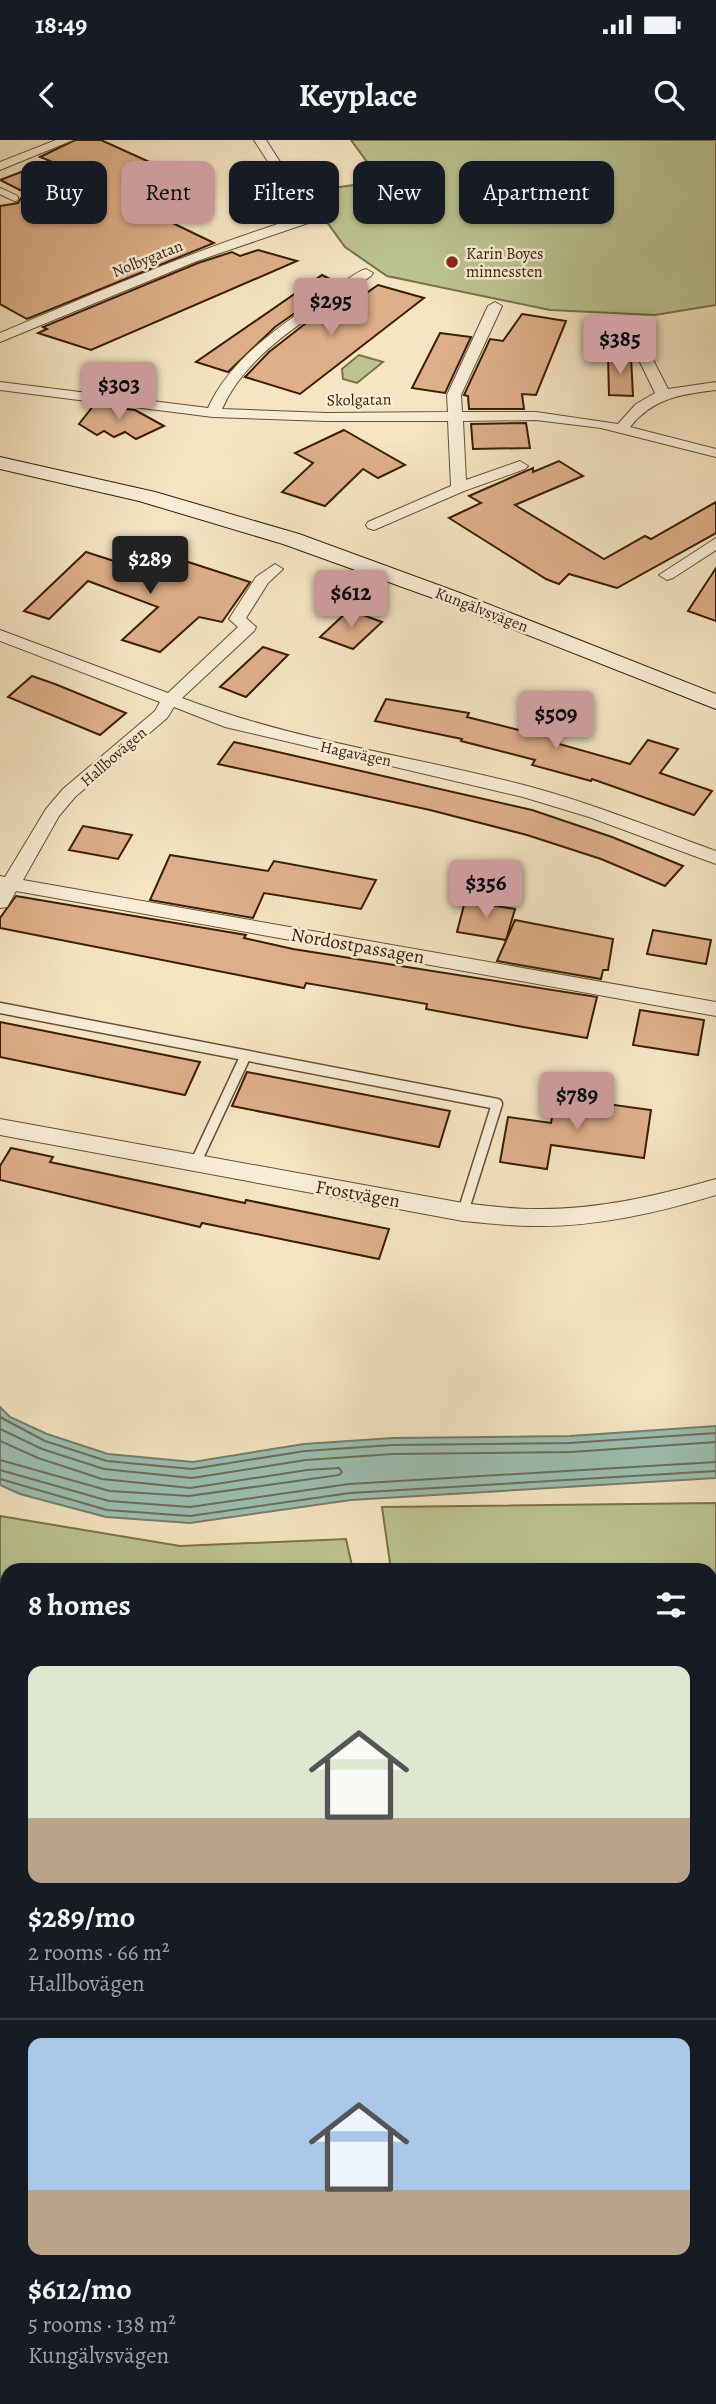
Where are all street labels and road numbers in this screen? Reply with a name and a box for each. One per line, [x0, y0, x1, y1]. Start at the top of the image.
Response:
street label: Nolbygatan [109, 235, 186, 283]
street label: Skolgatan [327, 388, 392, 412]
street label: Kungälvsvägen [432, 582, 532, 638]
street label: Hallbovägen [76, 722, 152, 792]
street label: Hagavägen [318, 736, 394, 772]
street label: Nordostpassagen [289, 921, 426, 970]
street label: Frostvägen [314, 1174, 402, 1214]

